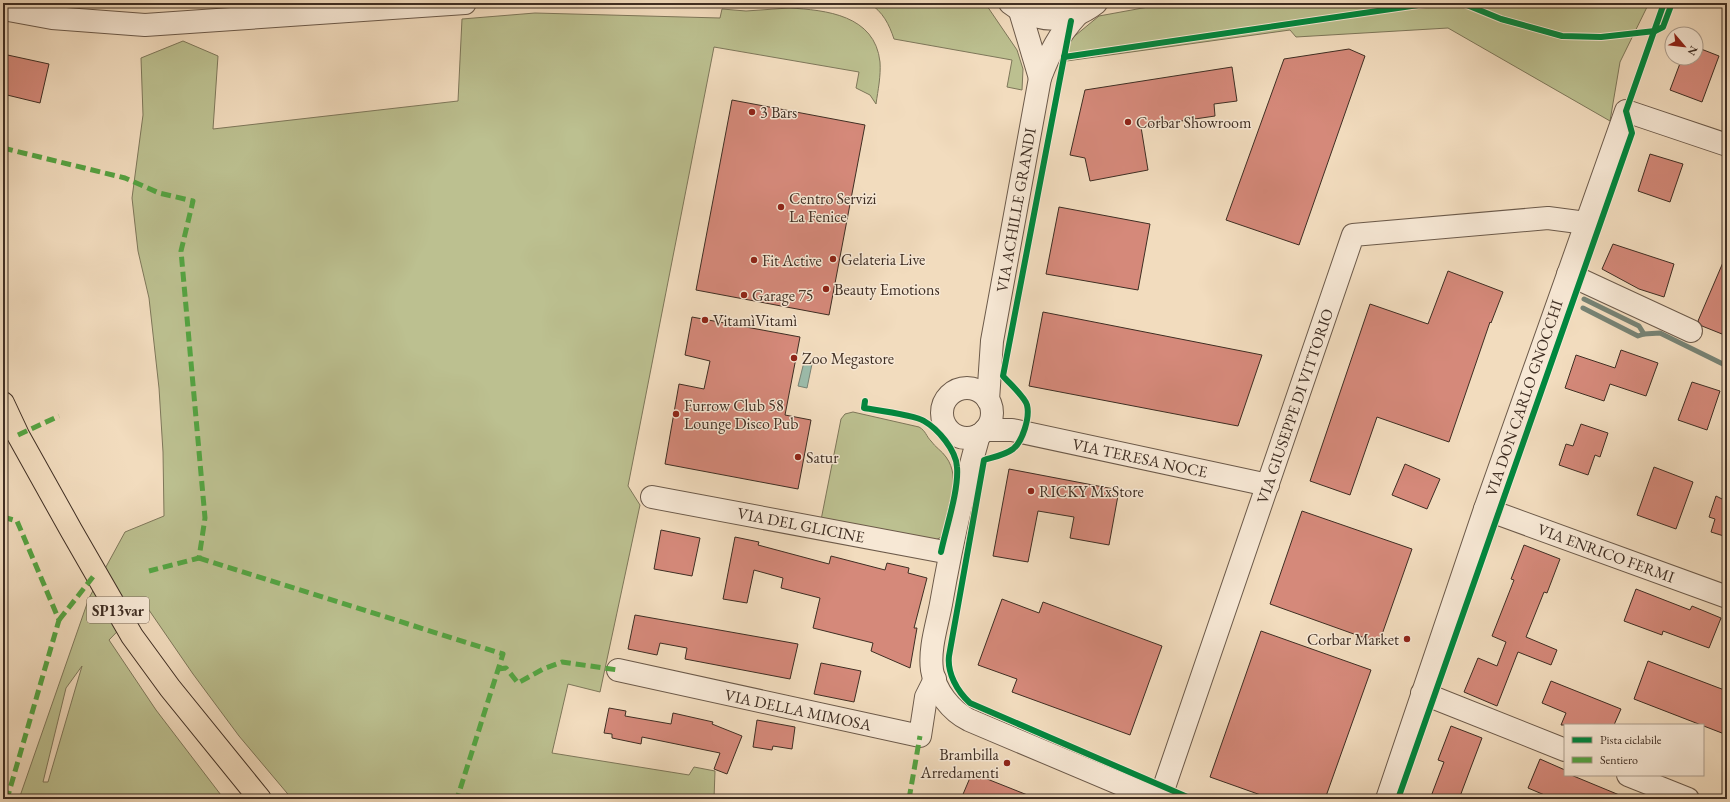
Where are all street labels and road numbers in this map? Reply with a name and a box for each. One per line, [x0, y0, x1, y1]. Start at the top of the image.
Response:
street label: VIA ACHILLE GRANDI [991, 126, 1041, 294]
street label: VIA DON CARLO GNOCCHI [1480, 296, 1568, 499]
street label: VIA GIUSEPPE DI VITTORIO [1252, 306, 1338, 506]
street label: VIA TERESA NOCE [1071, 433, 1209, 483]
street label: VIA DEL GLICINE [736, 502, 866, 548]
street label: VIA ENRICO FERMI [1535, 518, 1678, 588]
road number: SP13var [87, 597, 149, 623]
street label: VIA DELLA MIMOSA [723, 684, 874, 736]

